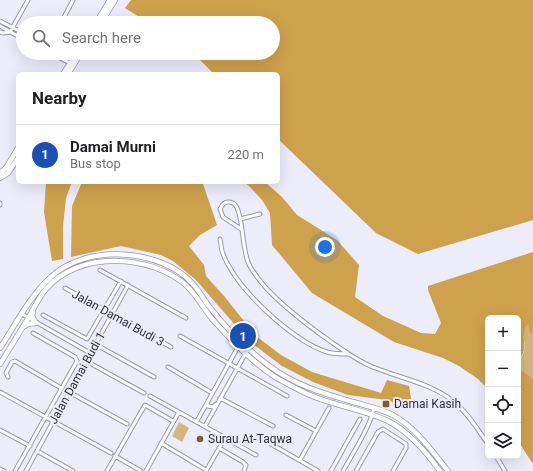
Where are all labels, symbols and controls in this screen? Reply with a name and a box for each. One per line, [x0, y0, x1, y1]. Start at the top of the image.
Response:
search box [16, 16, 280, 60]
icon: search [30, 27, 52, 49]
text: Search here [62, 29, 141, 47]
text: Nearby [32, 88, 87, 108]
text: Damai Murni [70, 138, 156, 156]
text: 1 [41, 147, 49, 162]
text: 220 m [227, 147, 264, 162]
text: Bus stop [70, 156, 121, 171]
your location [315, 237, 335, 257]
street label: Jalan Damai Budi 3 [70, 287, 166, 349]
map controls [485, 315, 521, 459]
button: + [485, 315, 521, 351]
pin: 1 [230, 321, 256, 351]
street label: Jalan Damai Budi 1 [46, 330, 108, 426]
button: − [485, 351, 521, 387]
button: locate [485, 387, 521, 423]
place label: Damai Kasih [394, 397, 461, 411]
marker: Damai Kasih [381, 399, 391, 409]
button: layers [485, 423, 521, 459]
place label: Surau At-Taqwa [208, 432, 292, 446]
marker: Surau At-Taqwa [195, 434, 205, 444]

